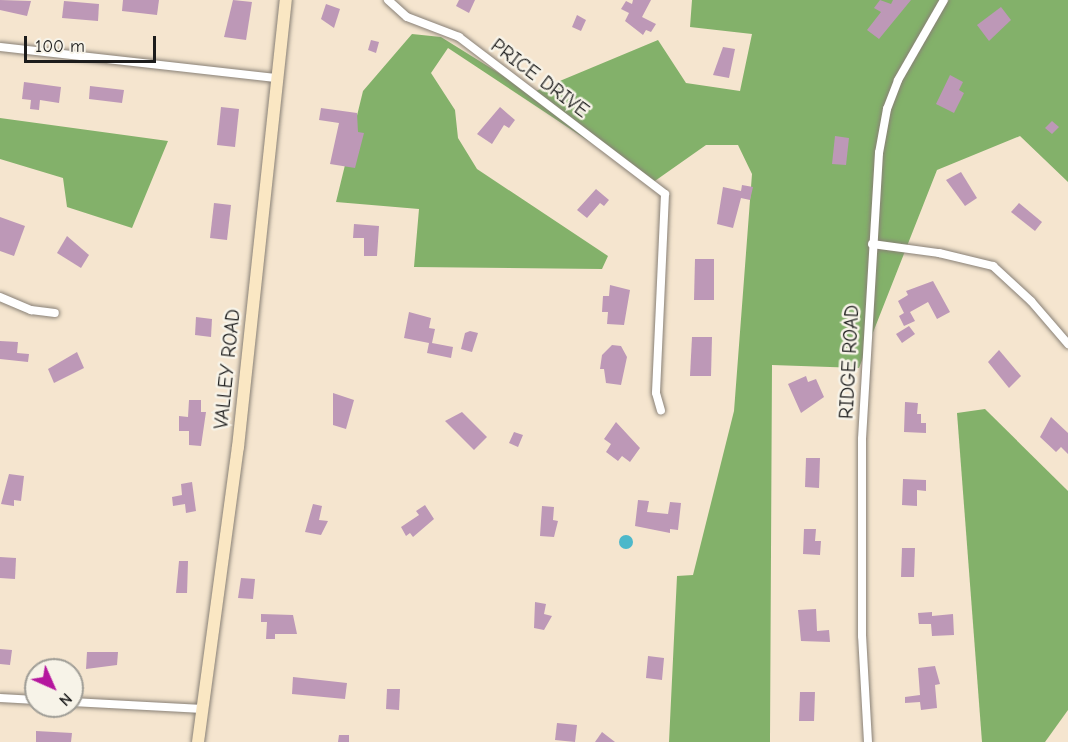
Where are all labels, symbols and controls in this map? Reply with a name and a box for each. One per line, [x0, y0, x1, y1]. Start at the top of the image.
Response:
scale bar [27, 24, 159, 62]
street label: PRICE DRIVE [486, 33, 594, 123]
text: 100 m [35, 36, 85, 57]
street label: RIDGE ROAD [834, 304, 864, 420]
street label: VALLEY ROAD [209, 308, 245, 430]
north arrow [24, 658, 84, 718]
text: N [55, 689, 75, 709]

